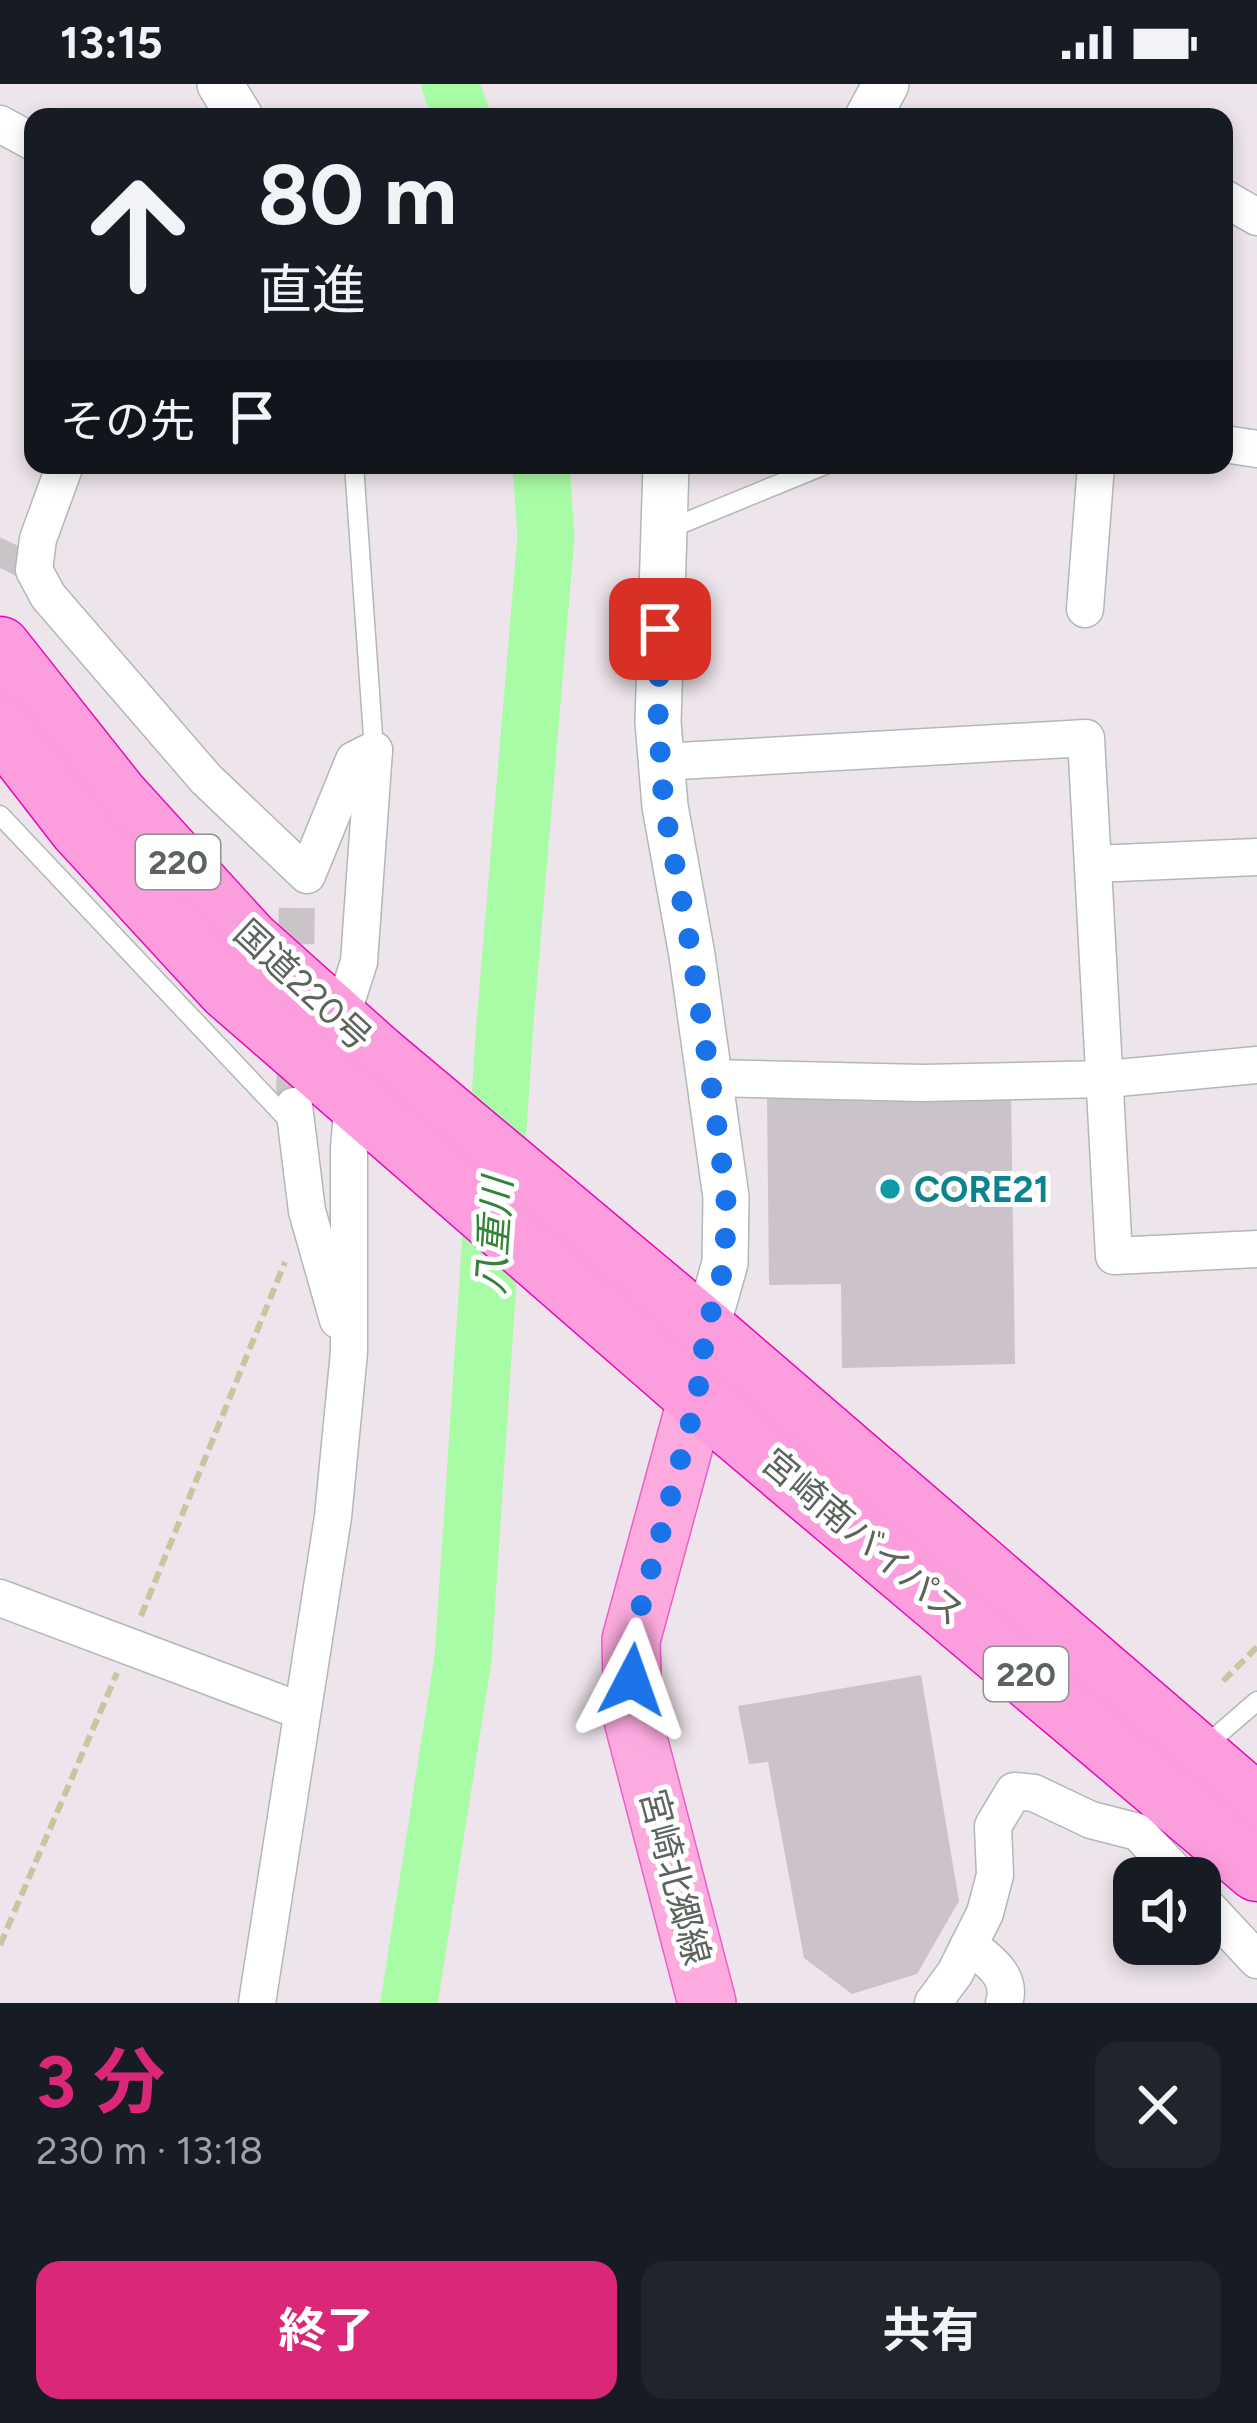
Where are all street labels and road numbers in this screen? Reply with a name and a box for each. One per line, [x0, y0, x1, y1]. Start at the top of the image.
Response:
road number: 220 [136, 835, 220, 889]
street label: 国道220号 [226, 911, 380, 1059]
street label: 宮崎南バイパス [753, 1440, 973, 1634]
road number: 220 [984, 1647, 1068, 1701]
street label: 宮崎北郷線 [631, 1784, 719, 1970]

